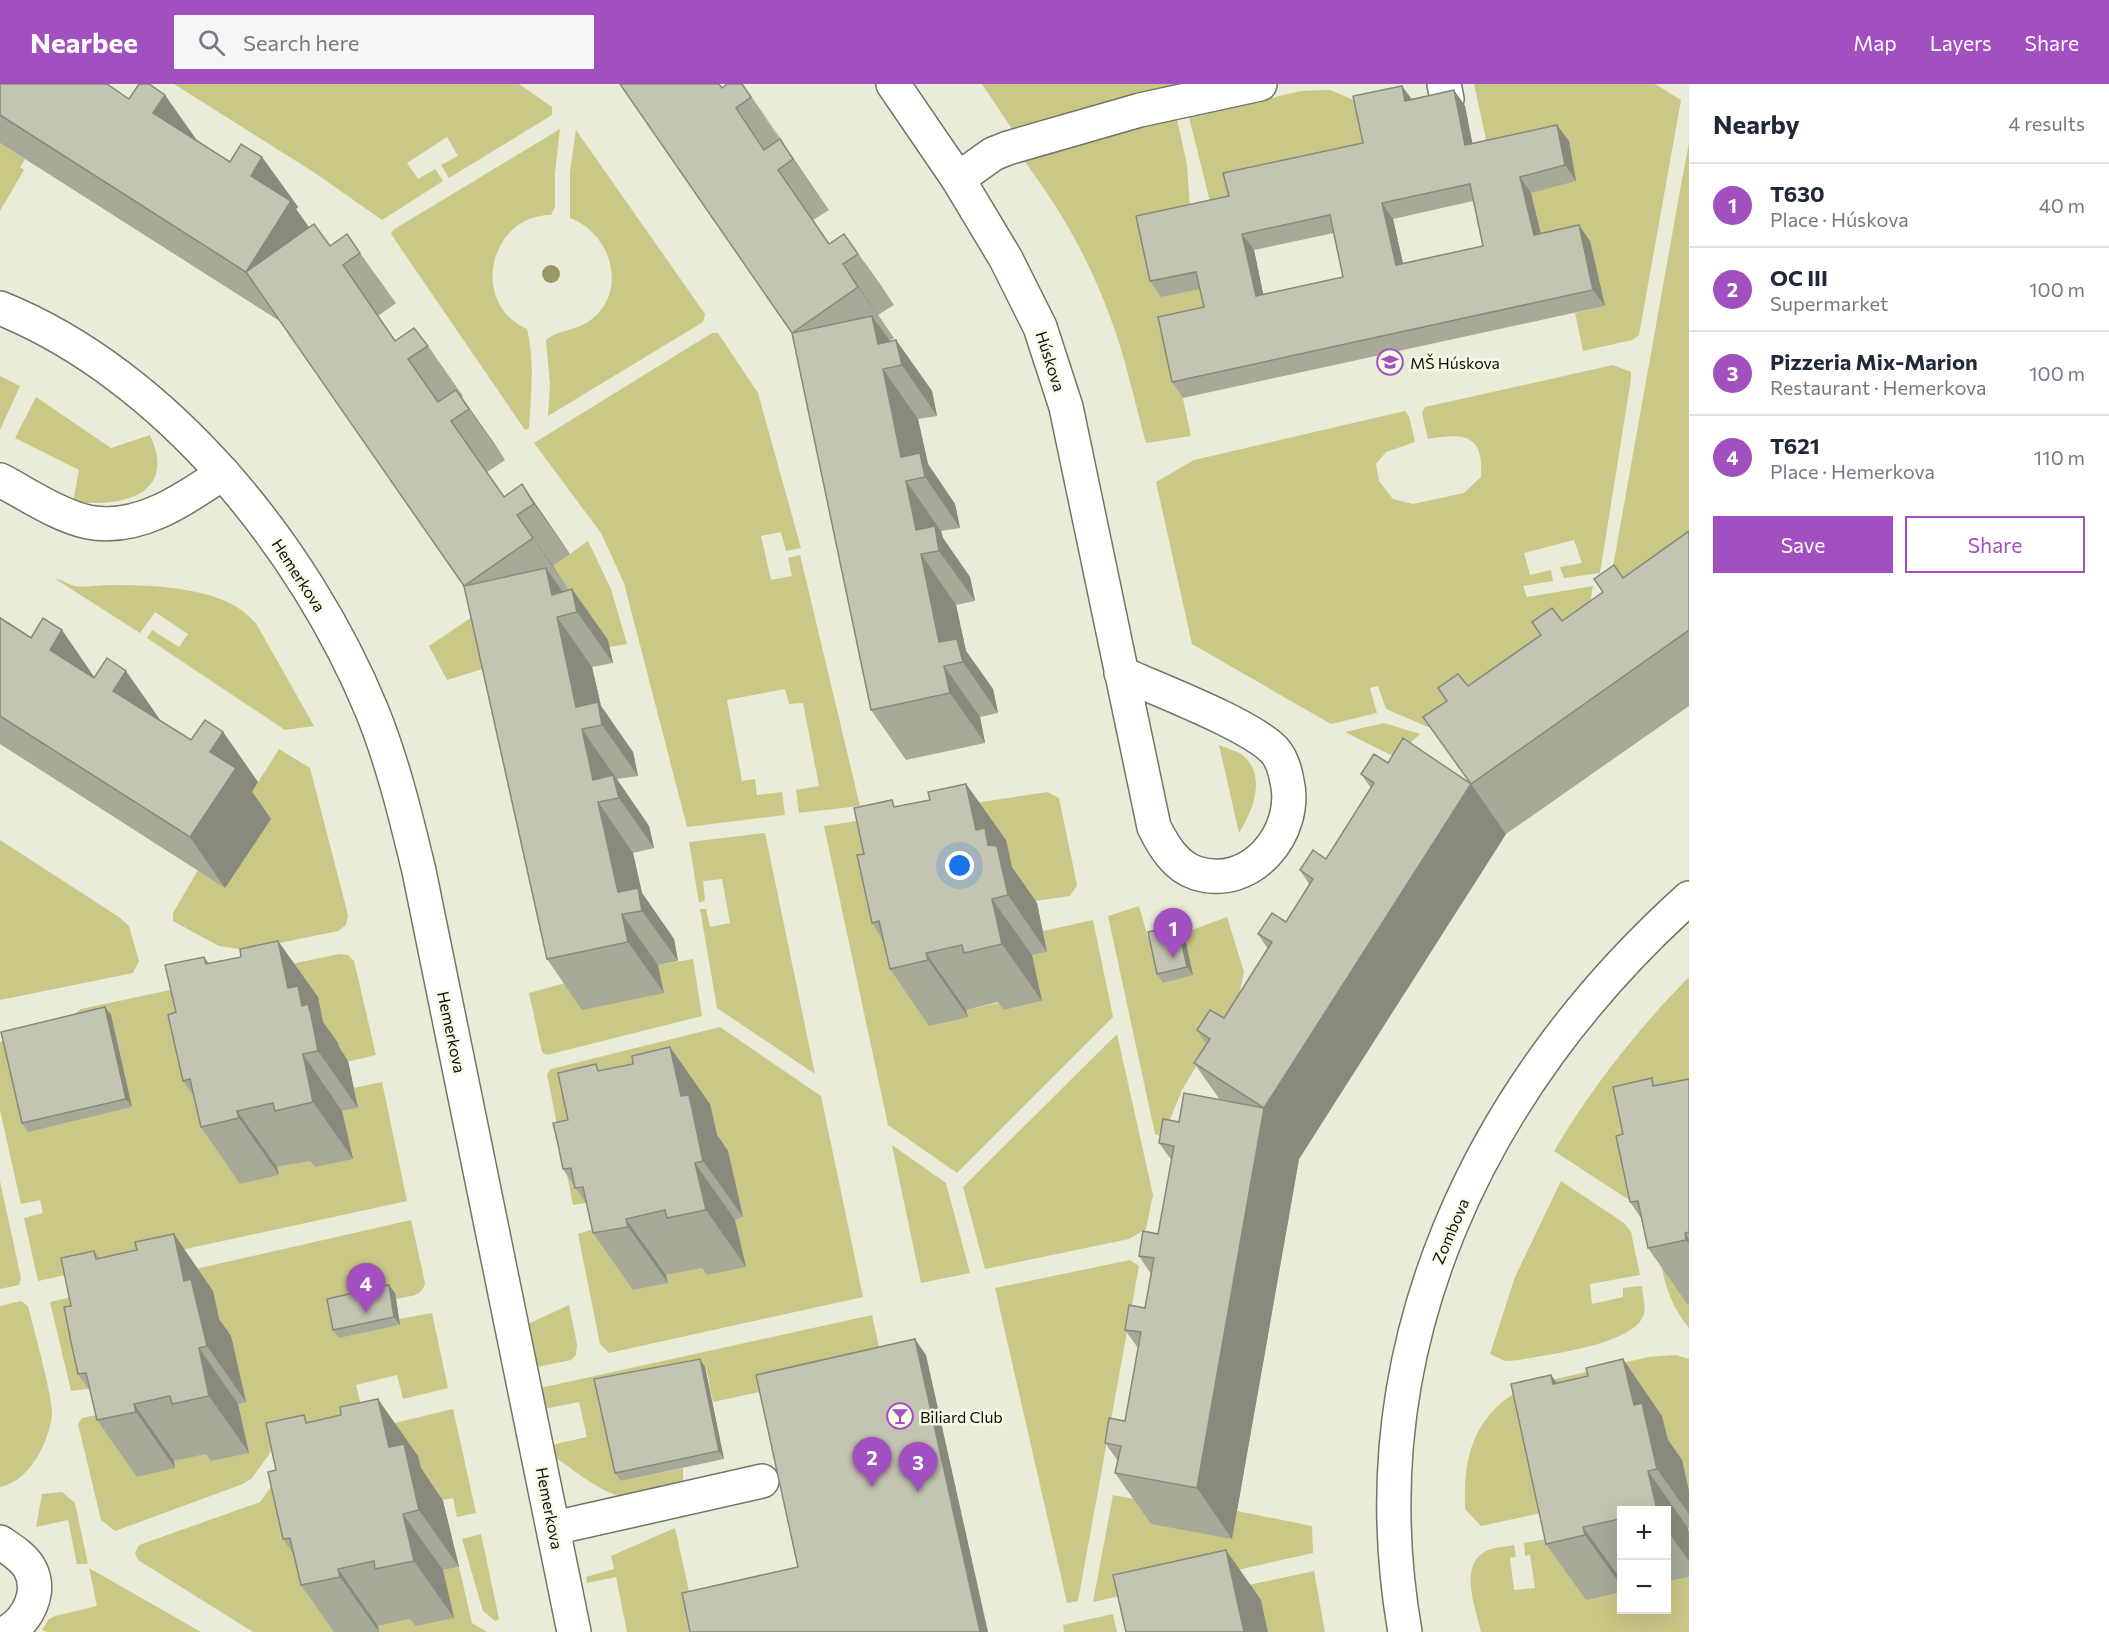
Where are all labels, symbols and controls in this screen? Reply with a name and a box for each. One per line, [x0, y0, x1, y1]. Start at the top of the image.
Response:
search box [174, 15, 594, 69]
text: Nearbee [30, 25, 138, 59]
icon: search [195, 26, 228, 59]
text: Search here [243, 29, 359, 56]
text: Map [1853, 30, 1897, 55]
text: Layers [1930, 30, 1992, 55]
text: Share [2025, 30, 2079, 55]
text: Nearby [1713, 108, 1800, 139]
text: 4 results [2008, 111, 2085, 135]
text: T630 [1770, 180, 1825, 207]
text: 1 [1728, 193, 1737, 217]
text: 40 m [2039, 193, 2085, 217]
text: Place · Húskova [1770, 207, 1909, 231]
text: OC III [1770, 264, 1828, 291]
text: 2 [1727, 277, 1738, 301]
text: 100 m [2029, 277, 2085, 301]
text: Supermarket [1770, 291, 1888, 315]
street label: Húskova [1032, 328, 1070, 394]
school or university icon: MŠ Húskova [1375, 347, 1405, 377]
text: Pizzeria Mix-Marion [1770, 348, 1978, 375]
place label: MŠ Húskova [1410, 353, 1500, 372]
text: 3 [1727, 361, 1738, 385]
text: 100 m [2029, 361, 2085, 385]
text: Restaurant · Hemerkova [1770, 375, 1987, 399]
text: T621 [1770, 432, 1820, 459]
text: 4 [1726, 445, 1739, 469]
text: 110 m [2034, 445, 2085, 469]
text: Place · Hemerkova [1770, 459, 1935, 483]
button: Save [1713, 516, 1893, 573]
button: Share [1905, 516, 2085, 573]
street label: Hemerkova [268, 535, 330, 615]
your location [945, 851, 974, 880]
pin: 1 [1154, 908, 1192, 958]
street label: Hemerkova [434, 989, 470, 1075]
street label: Zombova [1428, 1195, 1472, 1267]
pin: 4 [346, 1264, 386, 1313]
bar icon: Biliard Club [885, 1401, 915, 1431]
place label: Biliard Club [920, 1407, 1003, 1426]
pin: 2 [852, 1438, 892, 1487]
pin: 3 [898, 1442, 938, 1492]
street label: Hemerkova [533, 1465, 567, 1551]
map controls [1617, 1506, 1671, 1614]
button: + [1617, 1506, 1671, 1560]
button: − [1617, 1560, 1671, 1614]

